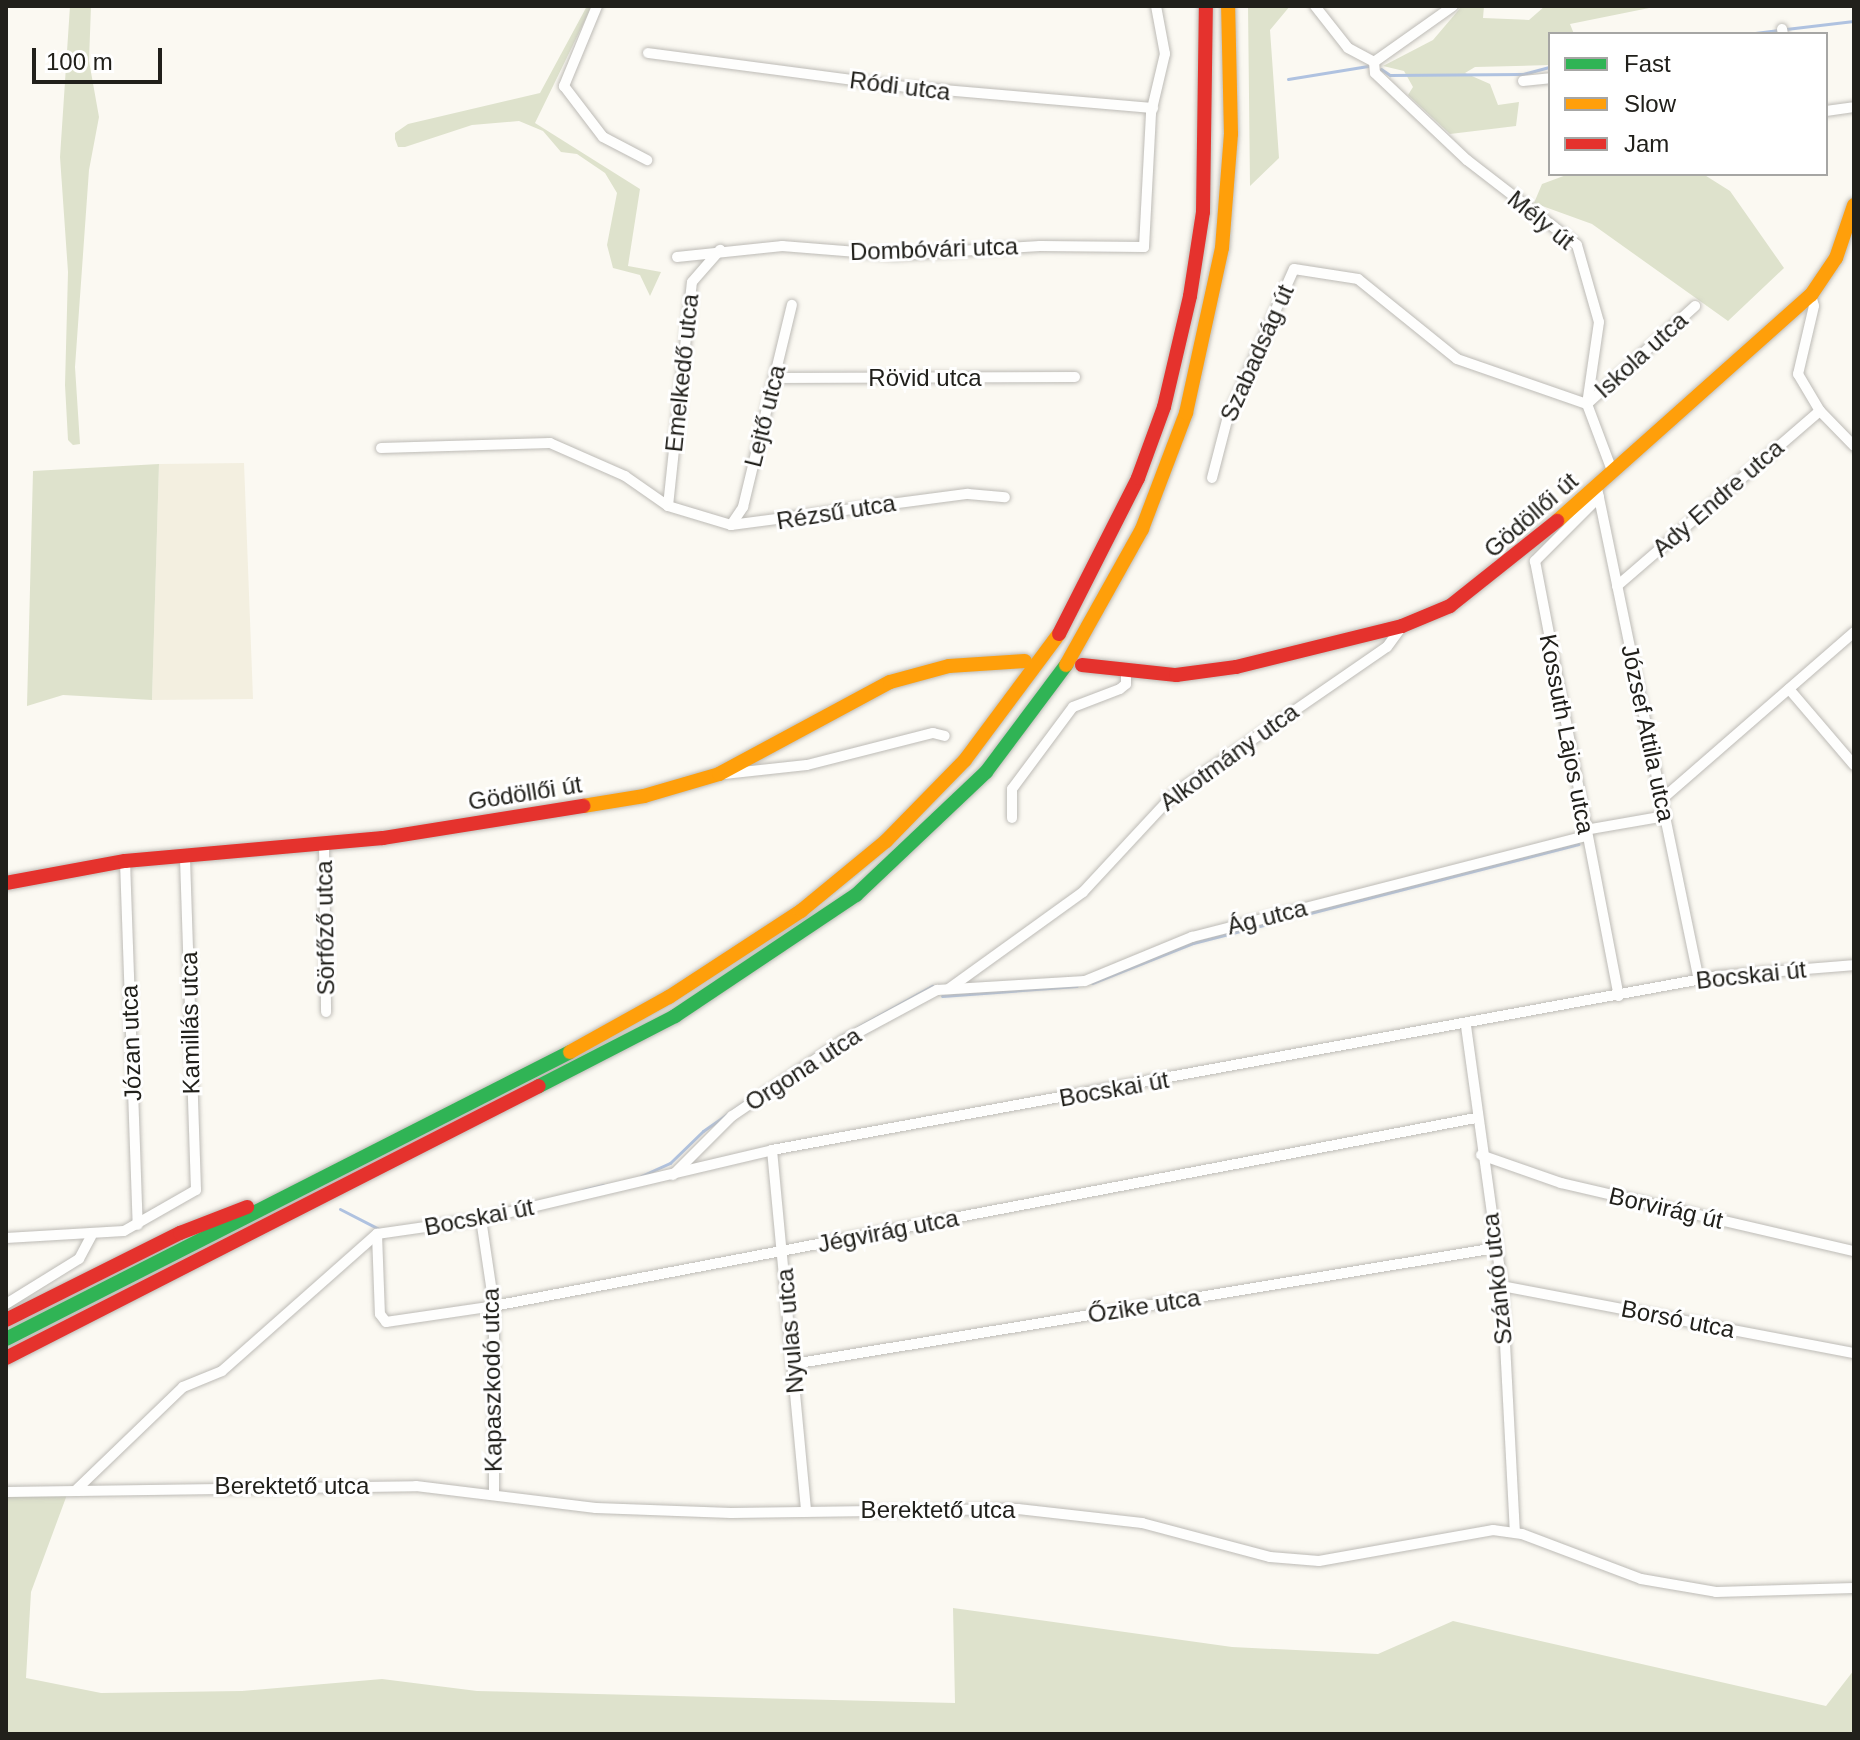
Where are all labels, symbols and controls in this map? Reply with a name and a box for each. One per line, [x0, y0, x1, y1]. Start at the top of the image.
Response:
scale bar [36, 32, 166, 82]
legend [1548, 32, 1828, 176]
text: 100 m [46, 48, 113, 75]
text: Fast [1624, 50, 1671, 77]
street label: Ródi utca [848, 66, 952, 106]
text: Slow [1624, 90, 1676, 117]
text: Jam [1624, 130, 1669, 157]
street label: Mély út [1502, 184, 1580, 256]
street label: Dombóvári utca [850, 232, 1018, 266]
street label: Szabadság út [1214, 280, 1300, 426]
street label: Emelkedő utca [659, 293, 705, 453]
street label: Iskola utca [1589, 306, 1693, 404]
street label: Lejtő utca [738, 362, 792, 470]
street label: Rövid utca [868, 364, 982, 392]
street label: Ady Endre utca [1647, 433, 1789, 563]
street label: Gödöllői út [1478, 466, 1584, 564]
street label: Rézsű utca [774, 488, 898, 536]
street label: Kossuth Lajos utca [1534, 632, 1600, 836]
street label: József Attila utca [1615, 641, 1681, 825]
street label: Alkotmány utca [1154, 697, 1304, 817]
street label: Gödöllői út [466, 770, 584, 816]
street label: Sörfőző utca [309, 860, 341, 996]
street label: Ág utca [1224, 893, 1310, 941]
street label: Kamillás utca [174, 951, 206, 1095]
street label: Bocskai út [1694, 955, 1808, 995]
street label: Józan utca [115, 984, 147, 1102]
street label: Orgona utca [740, 1021, 866, 1117]
street label: Bocskai út [1057, 1065, 1171, 1113]
street label: Borvirág út [1606, 1181, 1726, 1235]
street label: Bocskai út [422, 1192, 536, 1242]
street label: Jégvirág utca [815, 1203, 961, 1259]
street label: Szánkó utca [1476, 1212, 1518, 1346]
street label: Nyulas utca [770, 1267, 810, 1395]
street label: Őzike utca [1086, 1283, 1202, 1329]
street label: Kapaszkodó utca [476, 1288, 508, 1472]
street label: Borsó utca [1619, 1294, 1737, 1344]
street label: Berektető utca [215, 1472, 369, 1500]
street label: Berektető utca [861, 1496, 1015, 1524]

